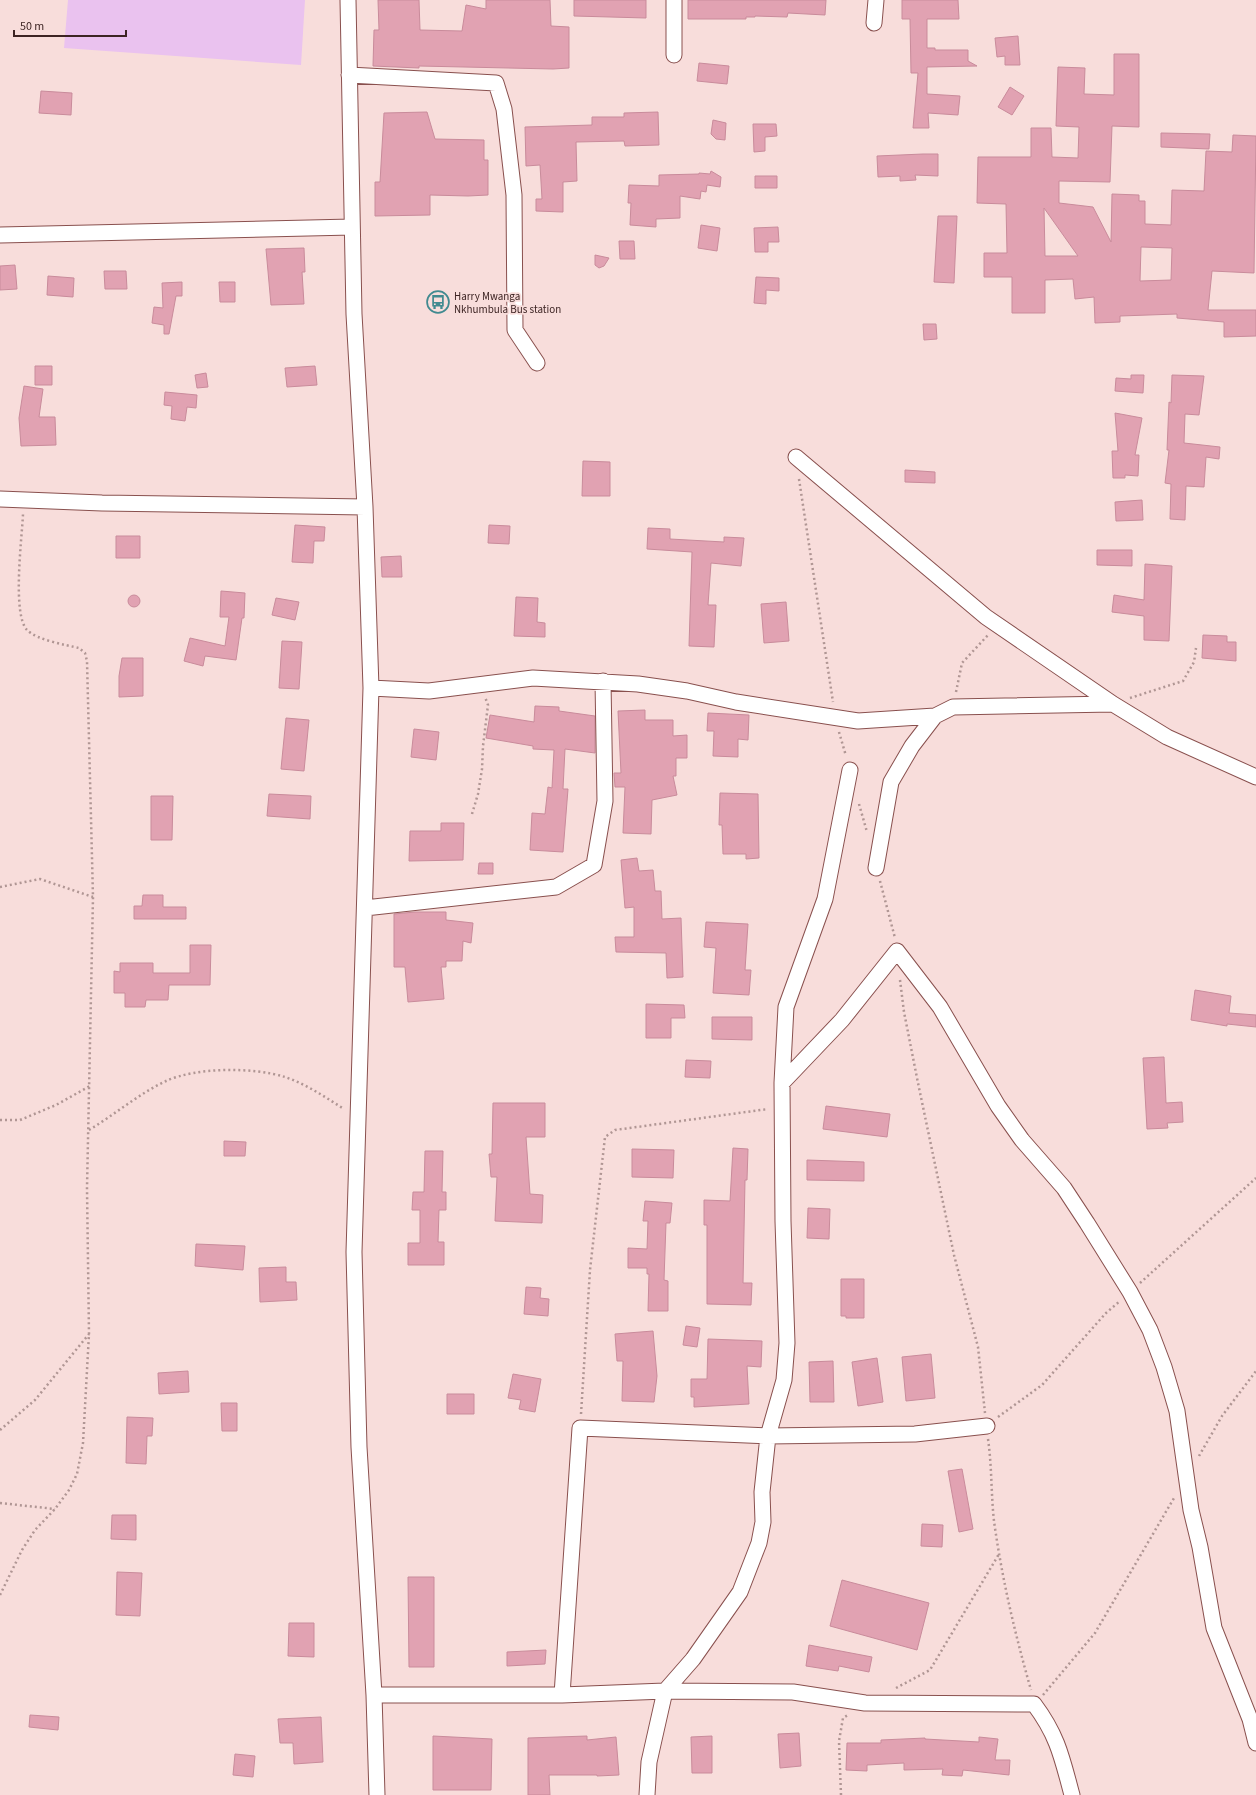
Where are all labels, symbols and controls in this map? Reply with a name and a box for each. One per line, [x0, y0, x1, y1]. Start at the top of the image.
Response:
scale bar [14, 12, 126, 38]
text: 50 m [20, 18, 44, 35]
bus stop icon: Harry Mwanga Nkhumbula Bus station [425, 289, 451, 315]
place label: Harry Mwanga Nkhumbula Bus station [454, 289, 561, 317]

